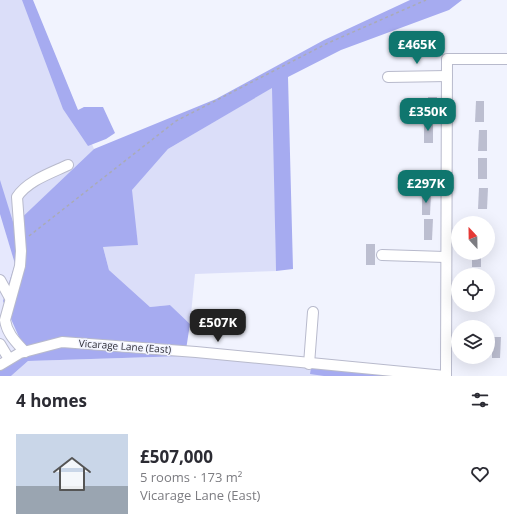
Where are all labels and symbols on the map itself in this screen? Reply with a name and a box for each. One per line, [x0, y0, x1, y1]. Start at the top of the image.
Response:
pin: £465K [389, 31, 445, 65]
pin: £350K [400, 98, 456, 132]
pin: £297K [398, 170, 454, 204]
north arrow [451, 216, 495, 260]
pin: £507K [190, 309, 246, 343]
street label: Vicarage Lane (East) [78, 336, 172, 356]

